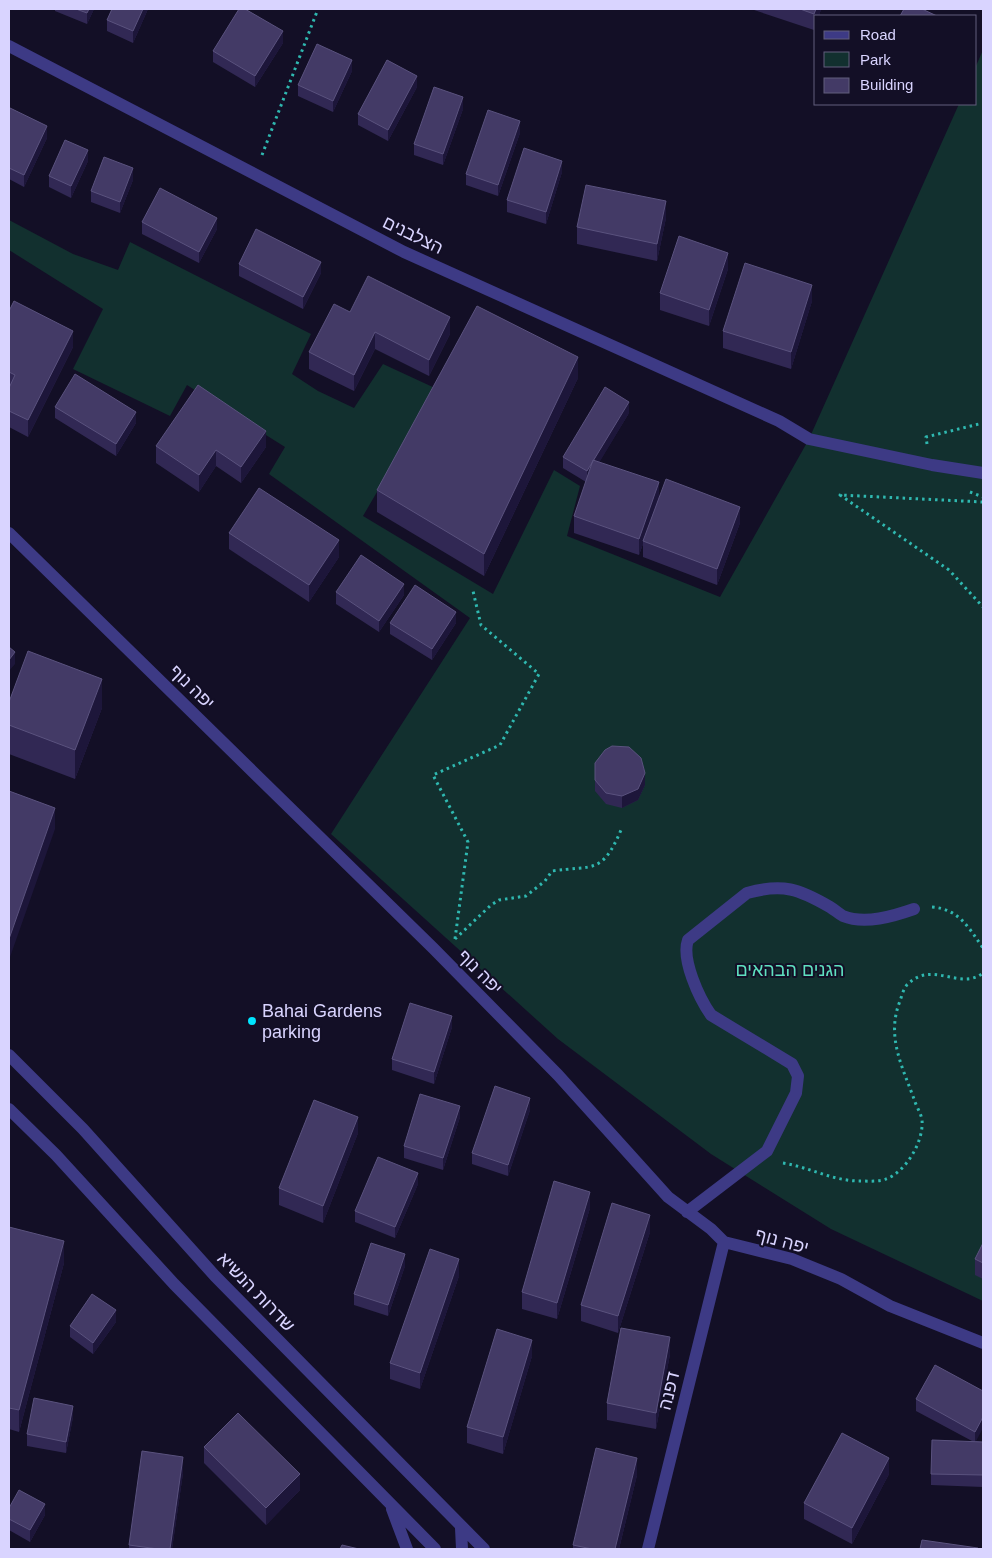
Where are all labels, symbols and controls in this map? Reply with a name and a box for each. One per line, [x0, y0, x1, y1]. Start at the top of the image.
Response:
legend [814, 15, 977, 105]
text: Road [860, 26, 896, 43]
text: Park [860, 51, 891, 68]
text: Building [860, 76, 913, 93]
street label: הצלבנים [380, 212, 446, 258]
street label: יפה נוף [165, 661, 219, 713]
street label: יפה נוף [454, 946, 506, 998]
park label: הגנים הבהאים [736, 960, 844, 980]
place label: Bahai Gardens parking [262, 1001, 382, 1042]
marker: Bahai Gardens parking [246, 1015, 258, 1027]
street label: יפה נוף [753, 1224, 811, 1258]
street label: שדרות הנשיא [213, 1248, 299, 1336]
street label: דפנה [655, 1370, 683, 1412]

